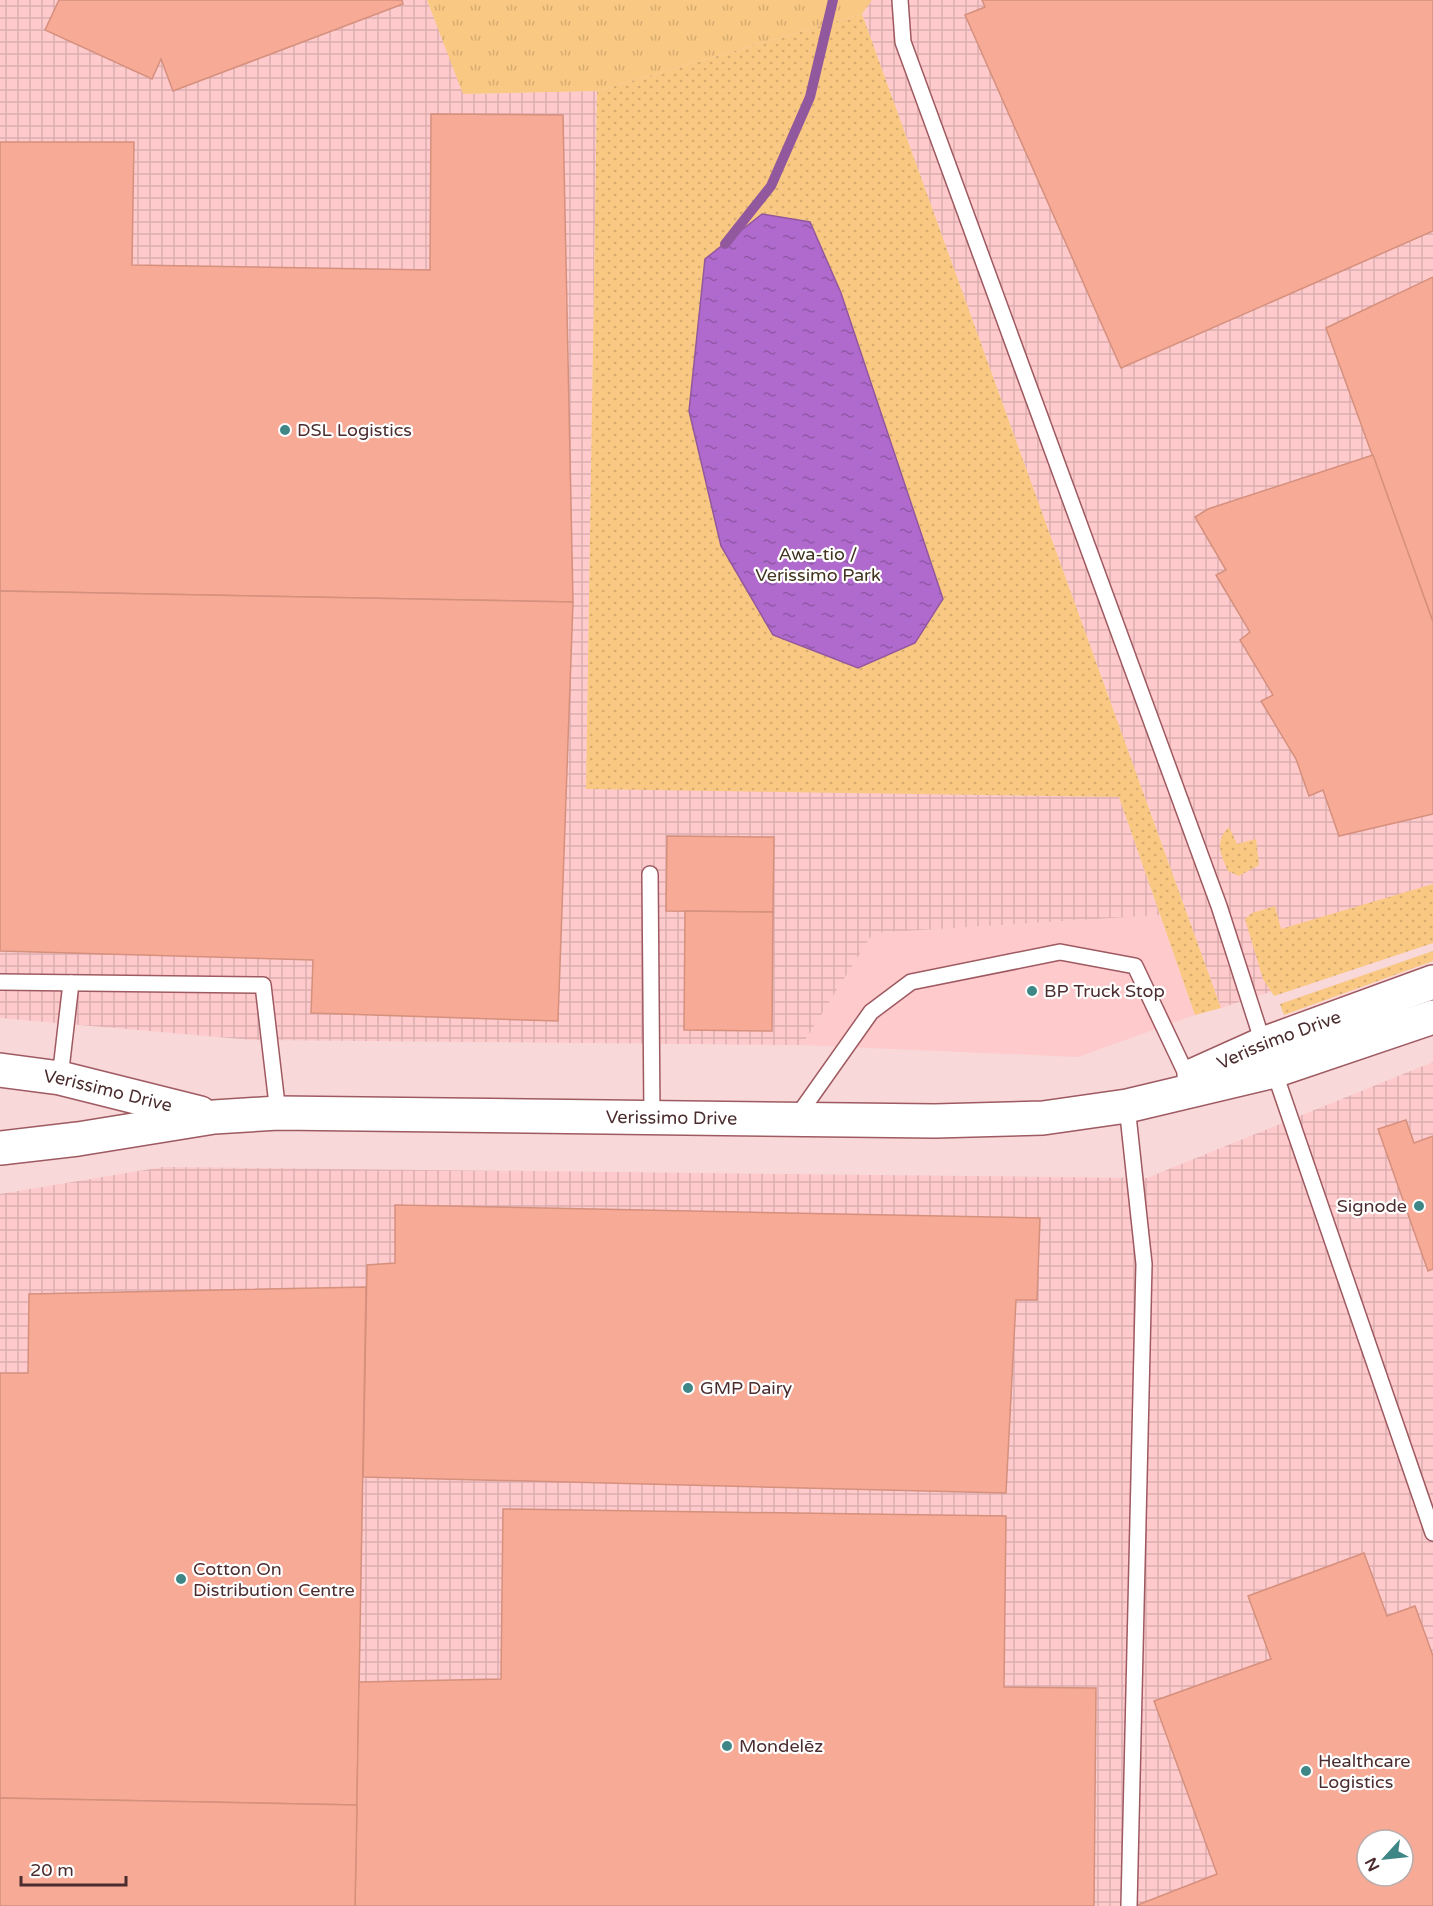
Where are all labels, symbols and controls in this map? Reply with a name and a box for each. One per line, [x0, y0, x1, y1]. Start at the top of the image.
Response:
place label: DSL Logistics [297, 419, 412, 441]
marker: DSL Logistics [278, 423, 292, 437]
park label: Awa-tio / Verissimo Park [755, 543, 881, 586]
place label: BP Truck Stop [1044, 980, 1165, 1002]
marker: BP Truck Stop [1025, 984, 1039, 998]
street label: Verissimo Drive [1213, 1006, 1344, 1074]
street label: Verissimo Drive [42, 1065, 174, 1117]
street label: Verissimo Drive [606, 1106, 737, 1130]
place label: Signode [1337, 1195, 1407, 1217]
marker: Signode [1412, 1199, 1426, 1213]
place label: GMP Dairy [700, 1377, 793, 1399]
marker: GMP Dairy [681, 1381, 695, 1395]
place label: Cotton On Distribution Centre [193, 1558, 355, 1601]
marker: Cotton On Distribution Centre [174, 1572, 188, 1586]
place label: Mondelēz [739, 1735, 823, 1757]
marker: Mondelēz [720, 1739, 734, 1753]
place label: Healthcare Logistics [1318, 1750, 1410, 1793]
marker: Healthcare Logistics [1299, 1764, 1313, 1778]
north arrow [1355, 1828, 1415, 1888]
scale bar [21, 1849, 126, 1887]
text: N [1361, 1854, 1384, 1875]
text: 20 m [30, 1859, 74, 1881]

